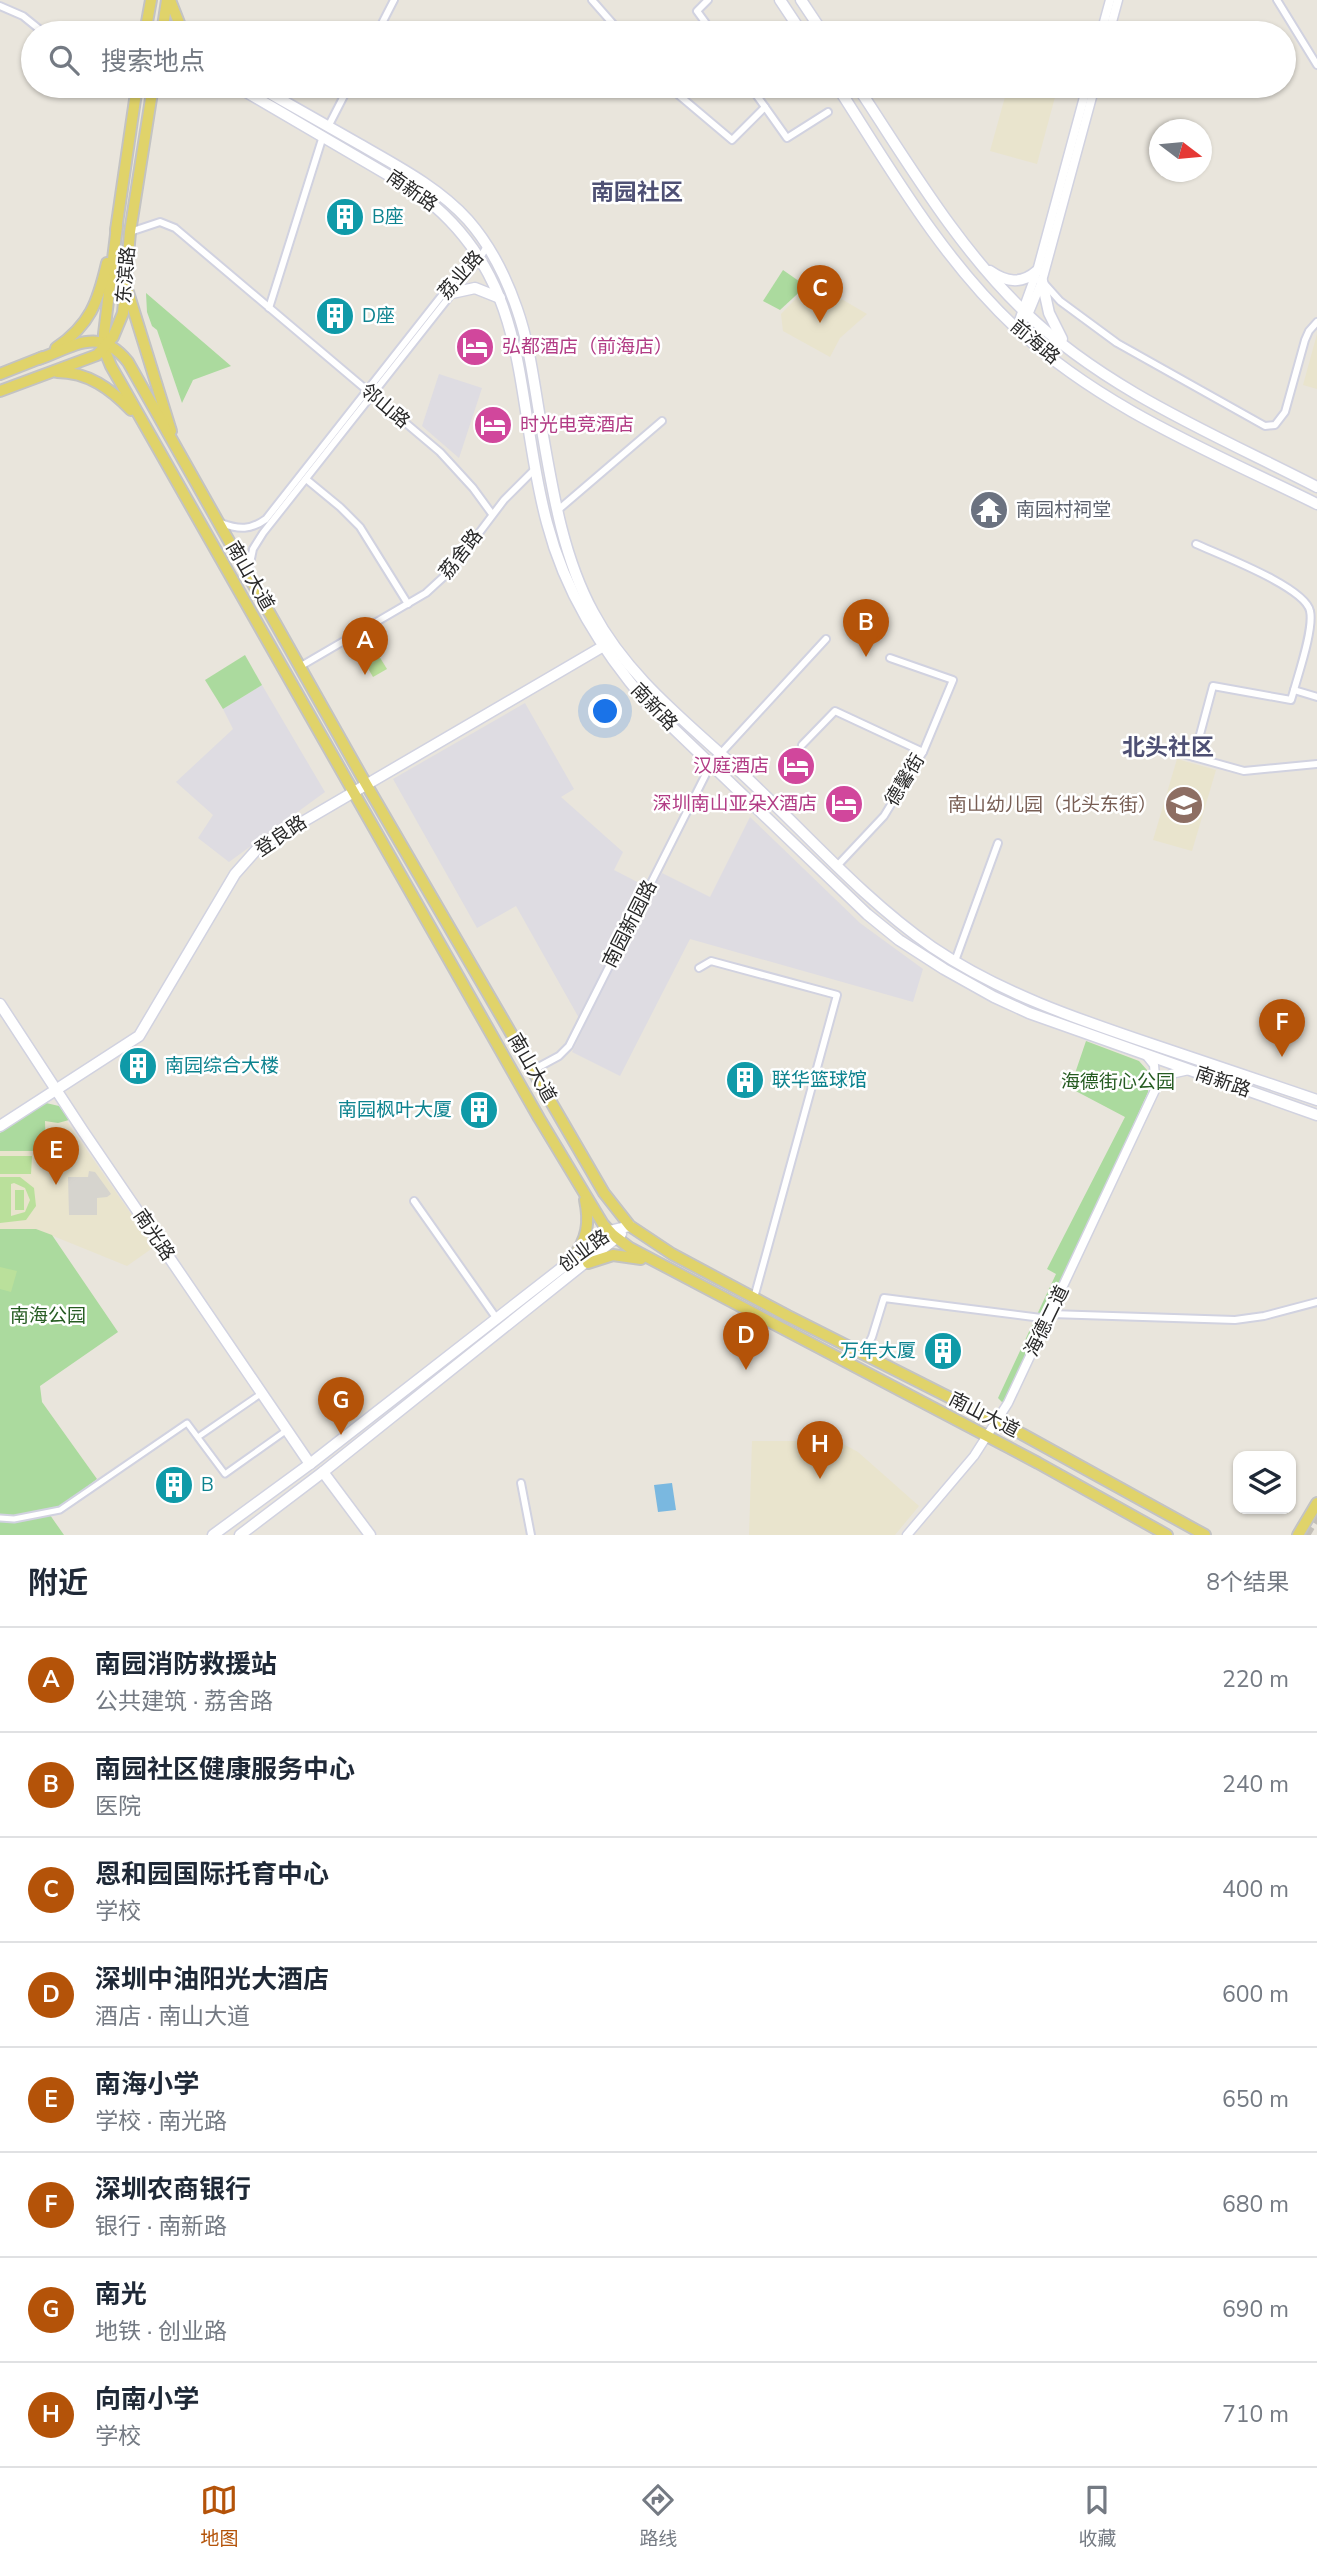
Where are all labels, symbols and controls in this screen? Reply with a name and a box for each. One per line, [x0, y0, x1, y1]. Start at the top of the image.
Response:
search box [21, 21, 1296, 98]
icon: search [45, 41, 83, 79]
text: 搜索地点 [101, 44, 205, 79]
north arrow [1149, 119, 1212, 182]
street label: 南新路 [381, 164, 443, 218]
district label: 南园社区 [591, 177, 683, 208]
building icon: B座 [324, 196, 366, 238]
place label: B座 [372, 204, 404, 230]
street label: 东滨路 [111, 245, 141, 305]
street label: 荔业路 [432, 245, 490, 305]
pin: C [797, 265, 843, 323]
building icon: D座 [314, 295, 356, 337]
place label: D座 [362, 303, 395, 329]
street label: 前海路 [1005, 314, 1065, 370]
hotel icon: 弘都酒店（前海店） [454, 326, 496, 368]
place label: 弘都酒店（前海店） [502, 334, 673, 360]
street label: 邻山路 [355, 378, 415, 434]
hotel icon: 时光电竞酒店 [472, 404, 514, 446]
place label: 时光电竞酒店 [520, 412, 634, 438]
temple icon: 南园村祠堂 [968, 489, 1010, 531]
place label: 南园村祠堂 [1016, 497, 1111, 523]
street label: 荔舍路 [433, 524, 489, 584]
street label: 南山大道 [220, 537, 280, 615]
pin: B [843, 599, 889, 657]
pin: A [342, 617, 388, 675]
street label: 南新路 [625, 677, 683, 737]
your location [588, 694, 622, 728]
district label: 北头社区 [1122, 732, 1214, 763]
hotel icon: 汉庭酒店 [775, 745, 817, 787]
street label: 德馨街 [879, 749, 931, 811]
place label: 汉庭酒店 [693, 753, 769, 779]
hotel icon: 深圳南山亚朵X酒店 [823, 783, 865, 825]
school or university icon: 南山幼儿园（北头东街） [1163, 784, 1205, 826]
place label: 深圳南山亚朵X酒店 [653, 791, 817, 817]
place label: 南山幼儿园（北头东街） [948, 792, 1157, 818]
street label: 登良路 [250, 809, 312, 863]
street label: 南园新园路 [597, 876, 663, 972]
pin: F [1259, 999, 1305, 1057]
street label: 南山大道 [502, 1029, 562, 1107]
building icon: 南园综合大楼 [117, 1045, 159, 1087]
place label: 南园综合大楼 [165, 1053, 279, 1079]
building icon: 联华篮球馆 [724, 1059, 766, 1101]
street label: 南新路 [1192, 1060, 1254, 1104]
place label: 联华篮球馆 [772, 1067, 867, 1093]
park label: 海德街心公园 [1061, 1069, 1175, 1095]
building icon: 南园枫叶大厦 [458, 1089, 500, 1131]
place label: 南园枫叶大厦 [338, 1097, 452, 1123]
pin: E [33, 1127, 79, 1185]
street label: 南光路 [127, 1204, 181, 1266]
street label: 创业路 [553, 1224, 615, 1278]
street label: 海德二道 [1019, 1281, 1075, 1361]
park label: 南海公园 [10, 1303, 86, 1329]
pin: D [723, 1312, 769, 1370]
building icon: 万年大厦 [922, 1330, 964, 1372]
place label: 万年大厦 [840, 1338, 916, 1364]
pin: G [318, 1377, 364, 1435]
street label: 南山大道 [944, 1386, 1024, 1444]
pin: H [797, 1421, 843, 1479]
map controls [1233, 1451, 1296, 1514]
button: layers [1233, 1451, 1296, 1514]
building icon: B [153, 1464, 195, 1506]
place label: B [201, 1472, 214, 1498]
text: 附近 [28, 1563, 88, 1604]
text: 8个结果 [1206, 1567, 1289, 1598]
text: 南园消防救援站 [95, 1647, 277, 1682]
text: A [42, 1664, 60, 1695]
text: 220 m [1222, 1664, 1289, 1695]
text: 公共建筑 · 荔舍路 [95, 1686, 273, 1717]
text: 南园社区健康服务中心 [95, 1752, 355, 1787]
text: B [43, 1769, 59, 1800]
text: 240 m [1222, 1769, 1289, 1800]
text: 医院 [95, 1791, 141, 1822]
text: 恩和园国际托育中心 [95, 1857, 329, 1892]
text: C [43, 1874, 59, 1905]
text: 400 m [1222, 1874, 1289, 1905]
text: 学校 [95, 1896, 141, 1927]
text: 深圳中油阳光大酒店 [95, 1962, 329, 1997]
text: D [42, 1979, 60, 2010]
text: 600 m [1222, 1979, 1289, 2010]
text: 酒店 · 南山大道 [95, 2001, 250, 2032]
text: 南海小学 [95, 2067, 199, 2102]
text: E [44, 2084, 58, 2115]
text: 650 m [1222, 2084, 1289, 2115]
text: 学校 · 南光路 [95, 2106, 227, 2137]
text: 深圳农商银行 [95, 2172, 251, 2207]
text: F [45, 2189, 57, 2220]
text: 680 m [1222, 2189, 1289, 2220]
text: 银行 · 南新路 [95, 2211, 227, 2242]
text: 南光 [95, 2277, 147, 2312]
text: G [43, 2294, 59, 2325]
text: 690 m [1222, 2294, 1289, 2325]
text: 地铁 · 创业路 [95, 2316, 227, 2347]
text: 向南小学 [95, 2382, 199, 2417]
text: H [42, 2399, 60, 2430]
text: 710 m [1222, 2399, 1289, 2430]
text: 学校 [95, 2421, 141, 2452]
tab: 地图 [200, 2481, 239, 2552]
tab: 路线 [639, 2481, 678, 2552]
tab: 收藏 [1078, 2481, 1117, 2552]

